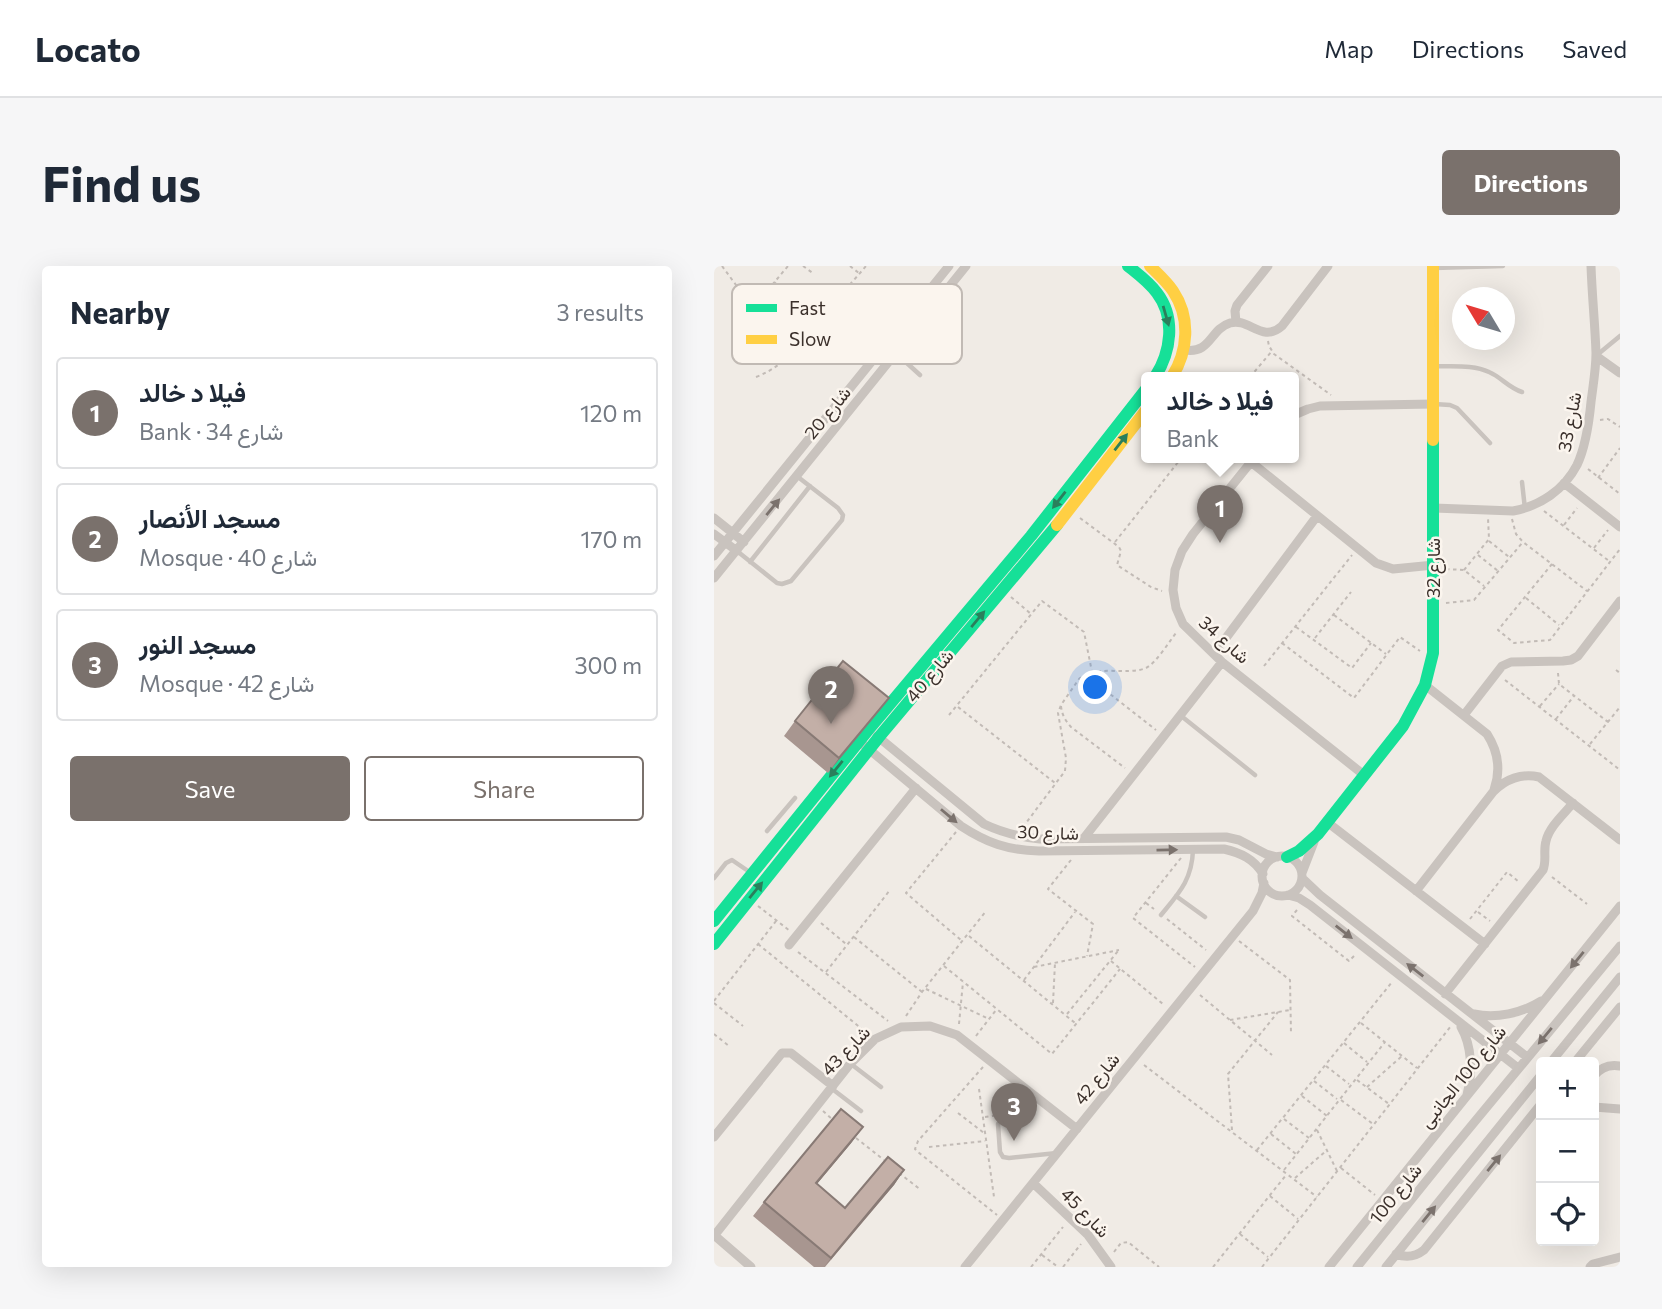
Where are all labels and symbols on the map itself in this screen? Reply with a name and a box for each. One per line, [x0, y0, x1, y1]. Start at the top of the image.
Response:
legend [732, 284, 962, 364]
north arrow [1452, 287, 1515, 350]
text: Fast [789, 296, 826, 319]
one-way arrow [1161, 305, 1172, 327]
text: Slow [789, 327, 831, 350]
street label: شارع 20 [799, 382, 857, 444]
street label: شارع 33 [1552, 390, 1588, 454]
one-way arrow [1114, 434, 1129, 452]
pin: 1 [1197, 485, 1243, 543]
one-way arrow [1052, 490, 1067, 508]
one-way arrow [765, 498, 780, 516]
street label: شارع 32 [1422, 538, 1446, 598]
one-way arrow [970, 610, 985, 628]
street label: شارع 34 [1193, 611, 1255, 669]
street label: شارع 40 [901, 644, 959, 708]
pin: 2 [808, 666, 854, 724]
your location [1078, 670, 1112, 704]
one-way arrow [829, 760, 844, 778]
one-way arrow [940, 808, 958, 824]
street label: شارع 30 [1017, 820, 1079, 846]
one-way arrow [1157, 844, 1179, 855]
one-way arrow [748, 881, 763, 898]
one-way arrow [1335, 924, 1353, 939]
one-way arrow [1570, 950, 1585, 968]
one-way arrow [1407, 963, 1424, 978]
street label: شارع 43 [816, 1021, 876, 1081]
street label: شارع 100 الجانبى [1414, 1021, 1512, 1133]
one-way arrow [1538, 1027, 1553, 1044]
street label: شارع 42 [1069, 1048, 1125, 1110]
pin: 3 [991, 1083, 1037, 1141]
one-way arrow [1486, 1154, 1501, 1172]
street label: شارع 100 [1364, 1159, 1428, 1229]
street label: شارع 45 [1055, 1183, 1115, 1243]
one-way arrow [1421, 1205, 1436, 1223]

